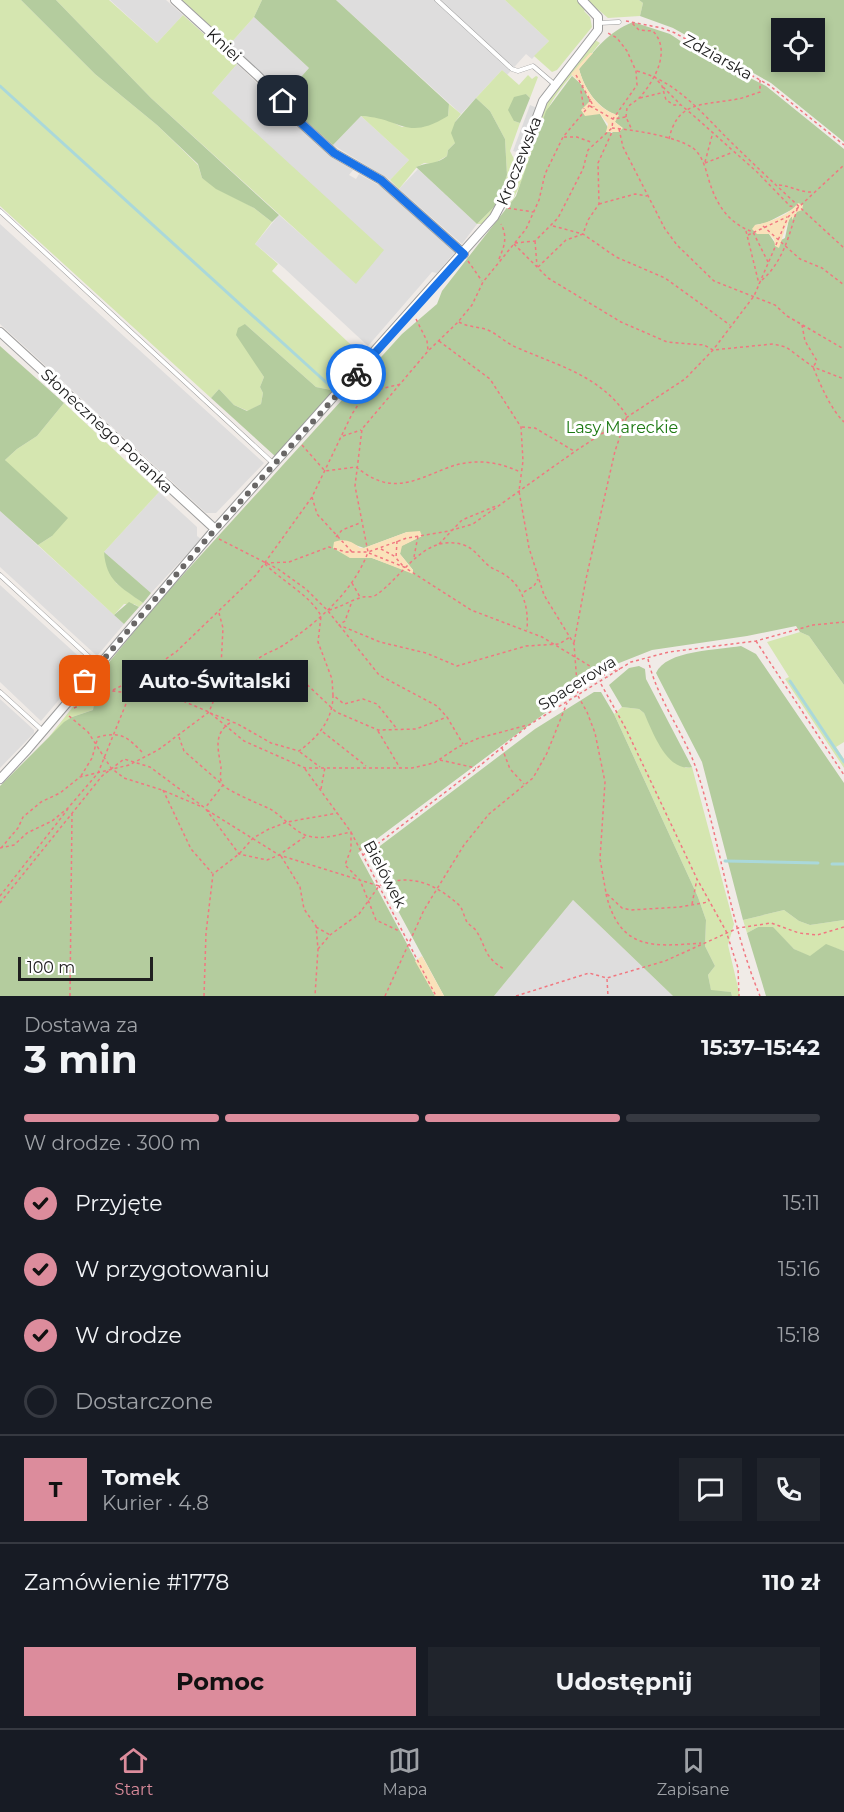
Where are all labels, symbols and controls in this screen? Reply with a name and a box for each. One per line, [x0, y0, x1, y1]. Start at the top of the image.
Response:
map controls [771, 18, 825, 72]
button: locate [771, 18, 825, 72]
street label: Kniei [203, 24, 245, 66]
street label: Zdziarska [680, 30, 756, 84]
pin [257, 75, 308, 126]
icon: home [266, 84, 299, 117]
street label: Kroczewska [492, 114, 546, 208]
courier [326, 344, 386, 404]
icon: bike [340, 358, 373, 391]
street label: Słonecznego Poranka [37, 365, 177, 497]
park label: Lasy Mareckie [566, 418, 678, 437]
street label: Spacerowa [535, 652, 619, 714]
pin [59, 655, 110, 706]
callout: Auto-Świtalski [121, 660, 307, 702]
icon: bag [68, 664, 101, 697]
text: Auto-Świtalski [139, 669, 291, 693]
street label: Bielówek [359, 837, 411, 911]
scale bar [18, 954, 153, 982]
text: 100 m [27, 958, 75, 977]
text: Dostawa za [24, 1013, 138, 1037]
text: 15:37–15:42 [701, 1034, 820, 1061]
text: 3 min [24, 1035, 138, 1083]
text: W drodze · 300 m [24, 1131, 201, 1155]
icon: check [24, 1187, 57, 1220]
text: Przyjęte [75, 1190, 163, 1217]
text: 15:11 [783, 1191, 820, 1215]
icon: check [24, 1253, 57, 1286]
text: W przygotowaniu [75, 1256, 270, 1283]
text: 15:16 [778, 1257, 820, 1281]
icon: check [24, 1319, 57, 1352]
text: W drodze [75, 1322, 182, 1349]
text: 15:18 [777, 1323, 820, 1347]
text: Dostarczone [75, 1388, 213, 1415]
button: chat [679, 1458, 742, 1521]
button: phone [757, 1458, 820, 1521]
text: Tomek [102, 1464, 180, 1491]
text: T [49, 1476, 62, 1503]
text: Kurier · 4.8 [102, 1491, 209, 1515]
text: Zamówienie #1778 [24, 1569, 229, 1596]
text: 110 zł [762, 1569, 820, 1596]
button: Pomoc [24, 1647, 416, 1716]
button: Udostępnij [428, 1647, 820, 1716]
tab: Start [115, 1744, 153, 1799]
tab: Mapa [382, 1744, 427, 1799]
tab: Zapisane [657, 1744, 729, 1799]

